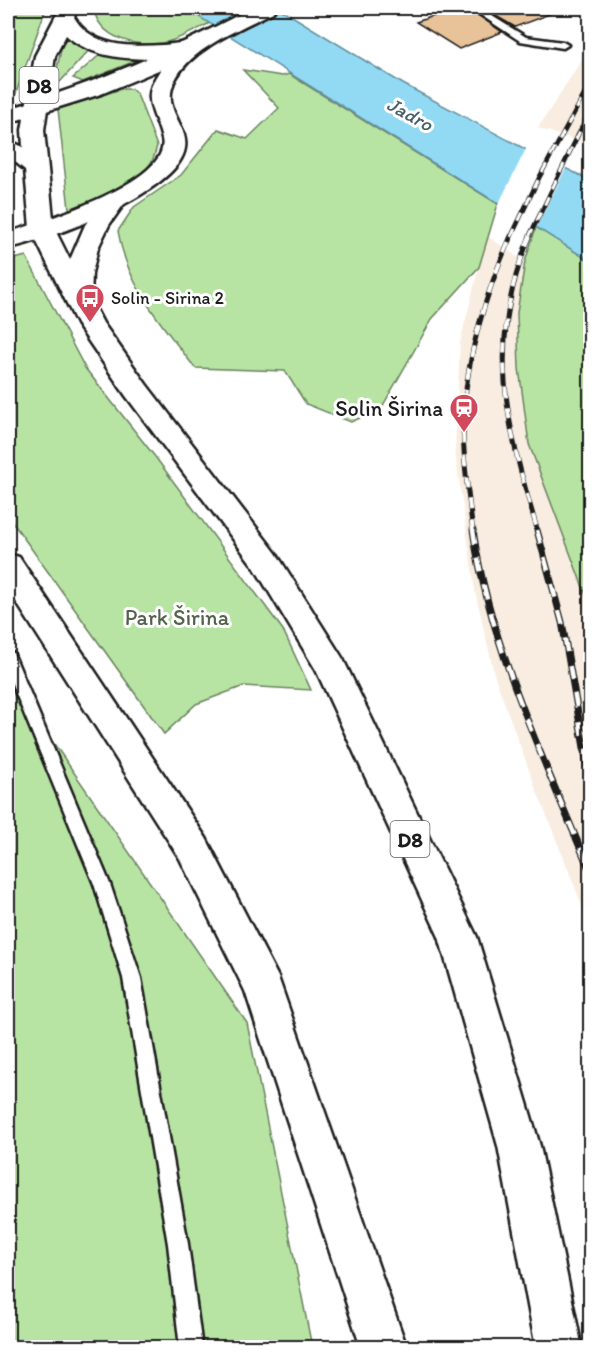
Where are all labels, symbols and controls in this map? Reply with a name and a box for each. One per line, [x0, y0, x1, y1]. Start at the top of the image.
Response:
road number: D8 [20, 67, 58, 103]
water label: Jadro [383, 92, 438, 137]
bus stop icon: Solin - Sirina 2 [74, 282, 106, 324]
place label: Solin - Sirina 2 [111, 287, 224, 309]
station icon: Solin Širina [448, 392, 480, 434]
place label: Solin Širina [335, 395, 443, 422]
park label: Park Širina [125, 604, 230, 631]
road number: D8 [390, 821, 430, 857]

